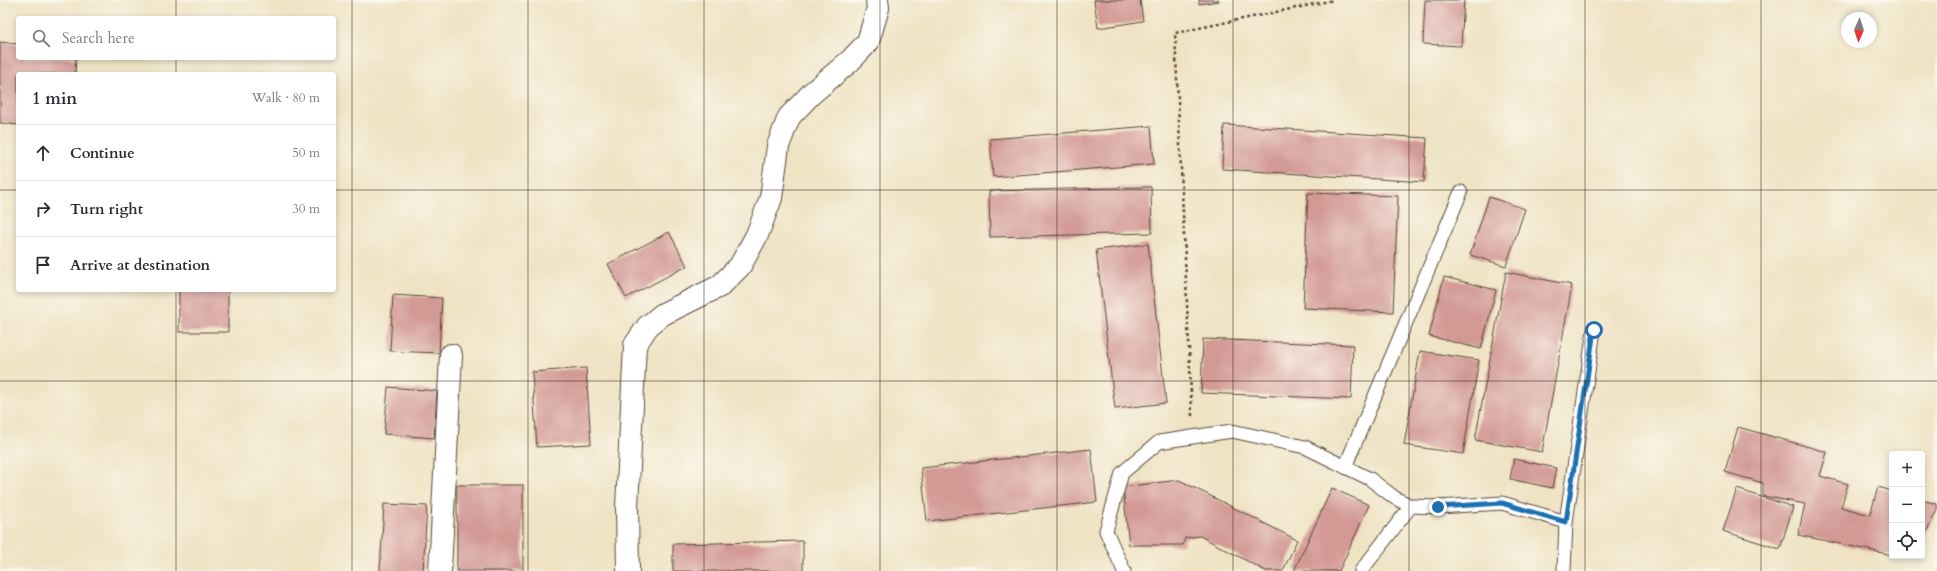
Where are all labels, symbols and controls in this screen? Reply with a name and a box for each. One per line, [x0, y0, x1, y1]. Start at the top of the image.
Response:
north arrow [1841, 12, 1877, 48]
search box [16, 16, 336, 60]
icon: search [30, 27, 52, 49]
text: Search here [62, 28, 135, 48]
text: 1 min [32, 87, 77, 110]
text: Walk · 80 m [252, 89, 320, 107]
icon: ahead [32, 142, 54, 164]
text: Continue [70, 143, 135, 163]
text: 50 m [292, 144, 320, 162]
icon: right [32, 198, 54, 220]
text: Turn right [70, 199, 143, 219]
text: 30 m [292, 200, 320, 218]
icon: arrive [32, 254, 54, 276]
text: Arrive at destination [70, 255, 210, 275]
route start [1585, 321, 1603, 339]
map controls [1889, 451, 1925, 559]
button: + [1889, 451, 1925, 487]
button: − [1889, 487, 1925, 523]
route end [1429, 498, 1447, 516]
button: locate [1889, 523, 1925, 559]

